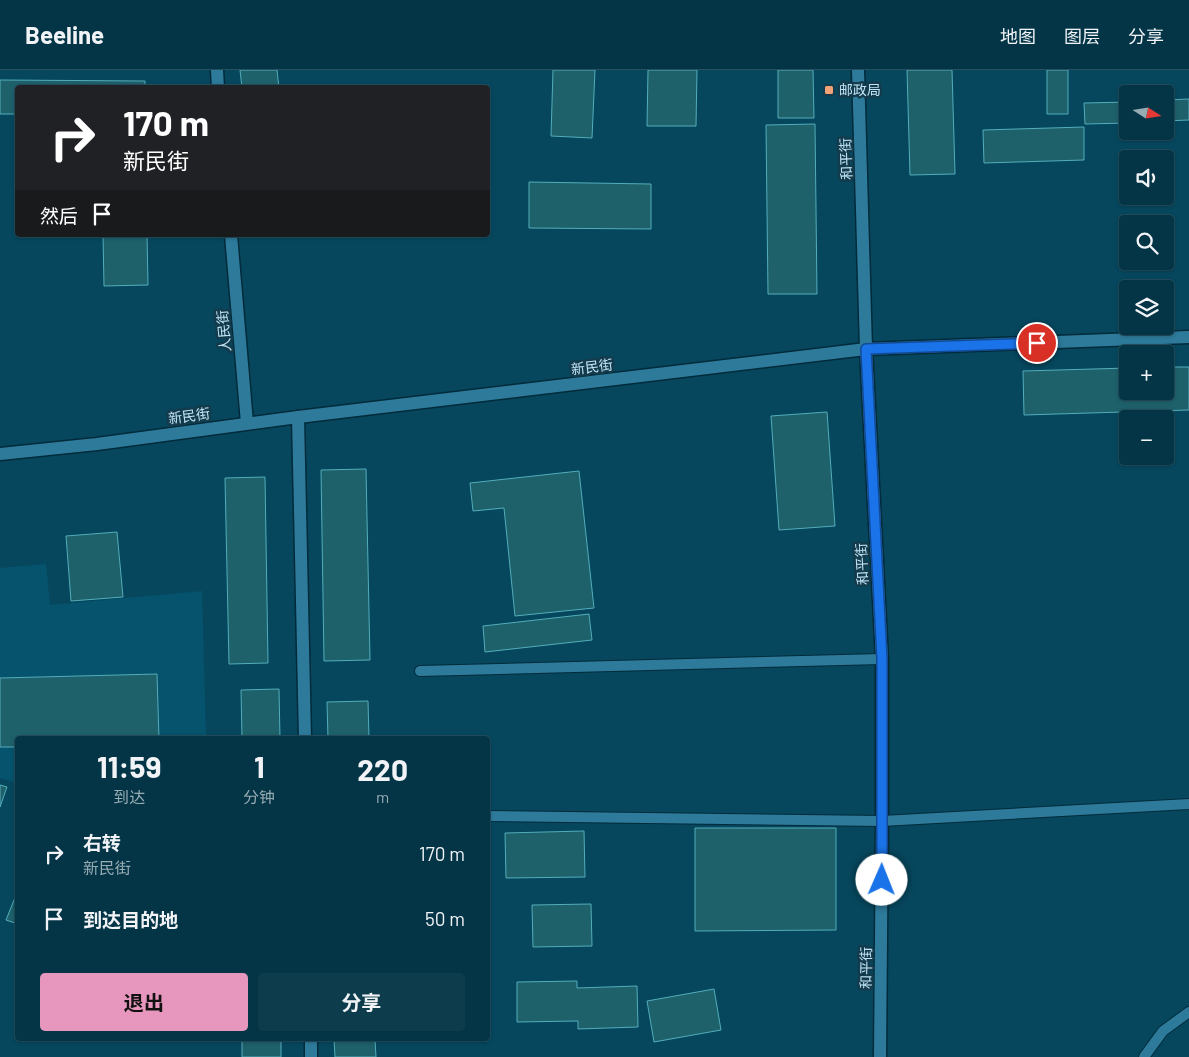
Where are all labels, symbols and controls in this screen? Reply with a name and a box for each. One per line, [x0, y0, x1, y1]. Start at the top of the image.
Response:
text: Beeline [25, 20, 104, 49]
text: 地图 [1000, 25, 1036, 47]
text: 图层 [1064, 25, 1100, 47]
text: 分享 [1128, 25, 1164, 47]
place label: 邮政局 [839, 81, 881, 98]
marker: 邮政局 [823, 84, 835, 96]
north arrow [1119, 85, 1174, 140]
map controls [1119, 85, 1174, 465]
text: 170 m [123, 101, 209, 143]
icon: right [40, 105, 105, 170]
street label: 和平街 [836, 138, 855, 180]
text: 新民街 [123, 147, 189, 173]
button: sound [1119, 150, 1174, 205]
icon: arrive [88, 200, 116, 228]
text: 然后 [40, 204, 78, 227]
button: search [1119, 215, 1174, 270]
button: layers [1119, 280, 1174, 335]
street label: 人民街 [213, 309, 234, 353]
pin [1016, 322, 1058, 364]
icon: arrive [1023, 329, 1051, 357]
button: + [1119, 345, 1174, 400]
street label: 新民街 [570, 356, 614, 377]
street label: 新民街 [167, 404, 211, 427]
button: − [1119, 410, 1174, 465]
street label: 和平街 [852, 543, 871, 585]
text: 11:59 [97, 748, 161, 784]
text: 1 [254, 748, 265, 784]
text: 220 [357, 751, 408, 787]
text: 到达 [113, 787, 145, 806]
text: 分钟 [243, 787, 275, 806]
text: m [376, 787, 389, 806]
text: 右转 [83, 831, 121, 854]
icon: right [40, 840, 68, 868]
text: 170 m [419, 842, 465, 865]
position arrow [855, 853, 907, 905]
text: 新民街 [83, 858, 131, 877]
icon: arrive [40, 905, 68, 933]
text: 50 m [425, 907, 465, 930]
text: 到达目的地 [83, 908, 178, 931]
street label: 和平街 [857, 947, 874, 989]
button: 退出 [40, 973, 248, 1031]
button: 分享 [258, 973, 465, 1031]

